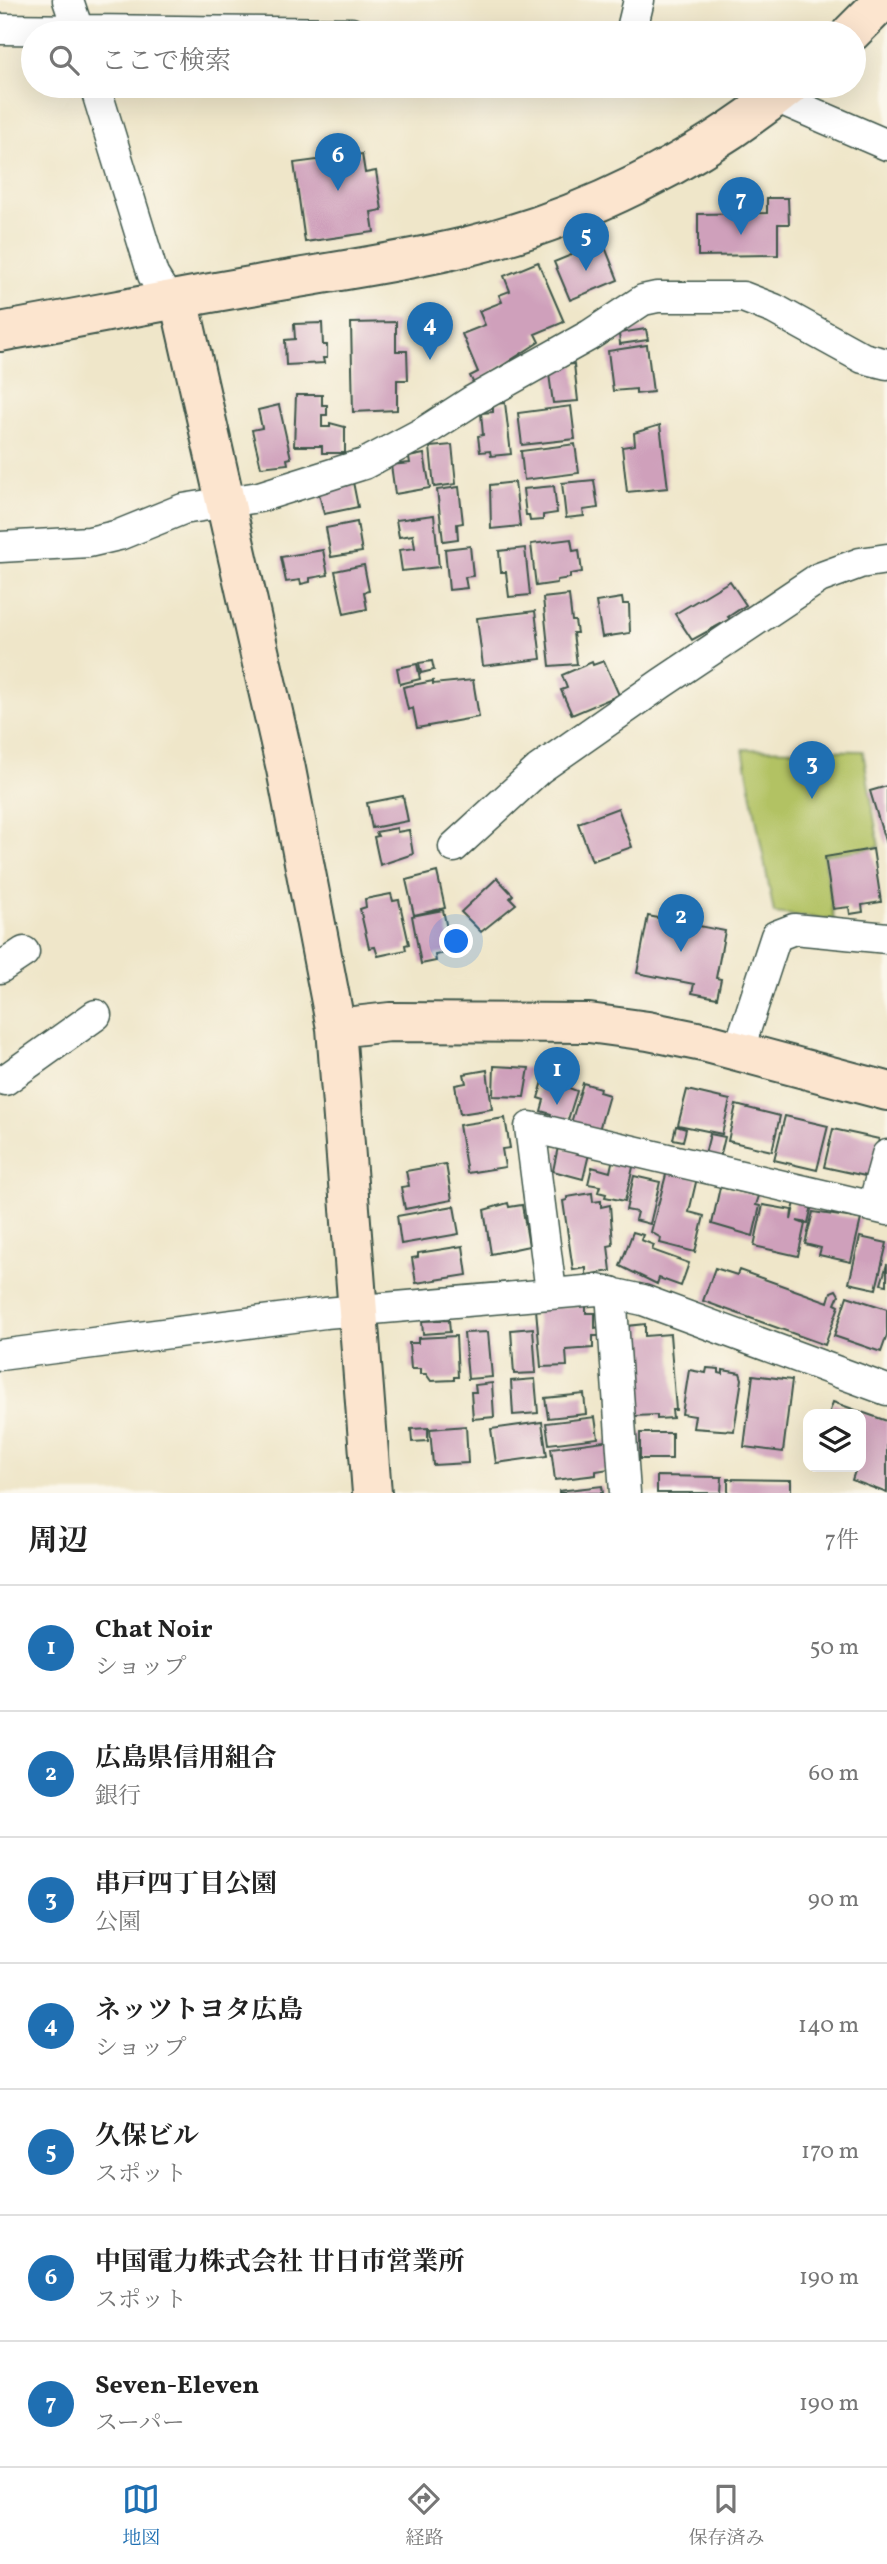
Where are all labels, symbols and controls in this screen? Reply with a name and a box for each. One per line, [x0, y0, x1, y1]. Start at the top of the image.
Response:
search box [21, 21, 866, 98]
icon: search [45, 41, 83, 79]
text: ここで検索 [101, 44, 231, 80]
pin: 6 [315, 133, 361, 191]
pin: 7 [718, 177, 764, 235]
pin: 5 [563, 213, 609, 271]
pin: 4 [407, 302, 453, 360]
pin: 3 [789, 741, 835, 799]
pin: 2 [658, 894, 704, 952]
your location [439, 924, 473, 958]
pin: 1 [534, 1047, 580, 1105]
map controls [803, 1409, 866, 1472]
button: layers [803, 1409, 866, 1472]
text: 周辺 [28, 1521, 88, 1563]
text: 7件 [825, 1525, 859, 1557]
text: Chat Noir [95, 1612, 213, 1648]
text: 1 [46, 1632, 56, 1664]
text: 50 m [810, 1632, 859, 1664]
text: ショップ [95, 1652, 187, 1684]
text: 広島県信用組合 [95, 1741, 277, 1777]
text: 2 [45, 1758, 57, 1790]
text: 60 m [809, 1758, 859, 1790]
text: 銀行 [95, 1781, 141, 1813]
text: 串戸四丁目公園 [95, 1867, 277, 1903]
text: 3 [45, 1884, 57, 1916]
text: 90 m [808, 1884, 859, 1916]
text: 公園 [95, 1907, 141, 1939]
text: ネッツトヨタ広島 [95, 1993, 303, 2029]
text: 4 [44, 2010, 58, 2042]
text: 140 m [798, 2010, 859, 2042]
text: ショップ [95, 2033, 187, 2065]
text: 久保ビル [95, 2119, 199, 2155]
text: 5 [45, 2136, 57, 2168]
text: 170 m [801, 2136, 859, 2168]
text: スポット [95, 2159, 187, 2191]
text: 中国電力株式会社 廿日市営業所 [95, 2245, 464, 2281]
text: 6 [45, 2262, 57, 2294]
text: 190 m [799, 2262, 859, 2294]
text: スポット [95, 2285, 187, 2317]
text: Seven-Eleven [95, 2368, 259, 2404]
text: 7 [46, 2388, 57, 2420]
text: 190 m [799, 2388, 859, 2420]
text: スーパー [95, 2408, 185, 2440]
tab: 地図 [122, 2480, 161, 2552]
tab: 経路 [405, 2480, 444, 2552]
tab: 保存済み [688, 2480, 765, 2552]

